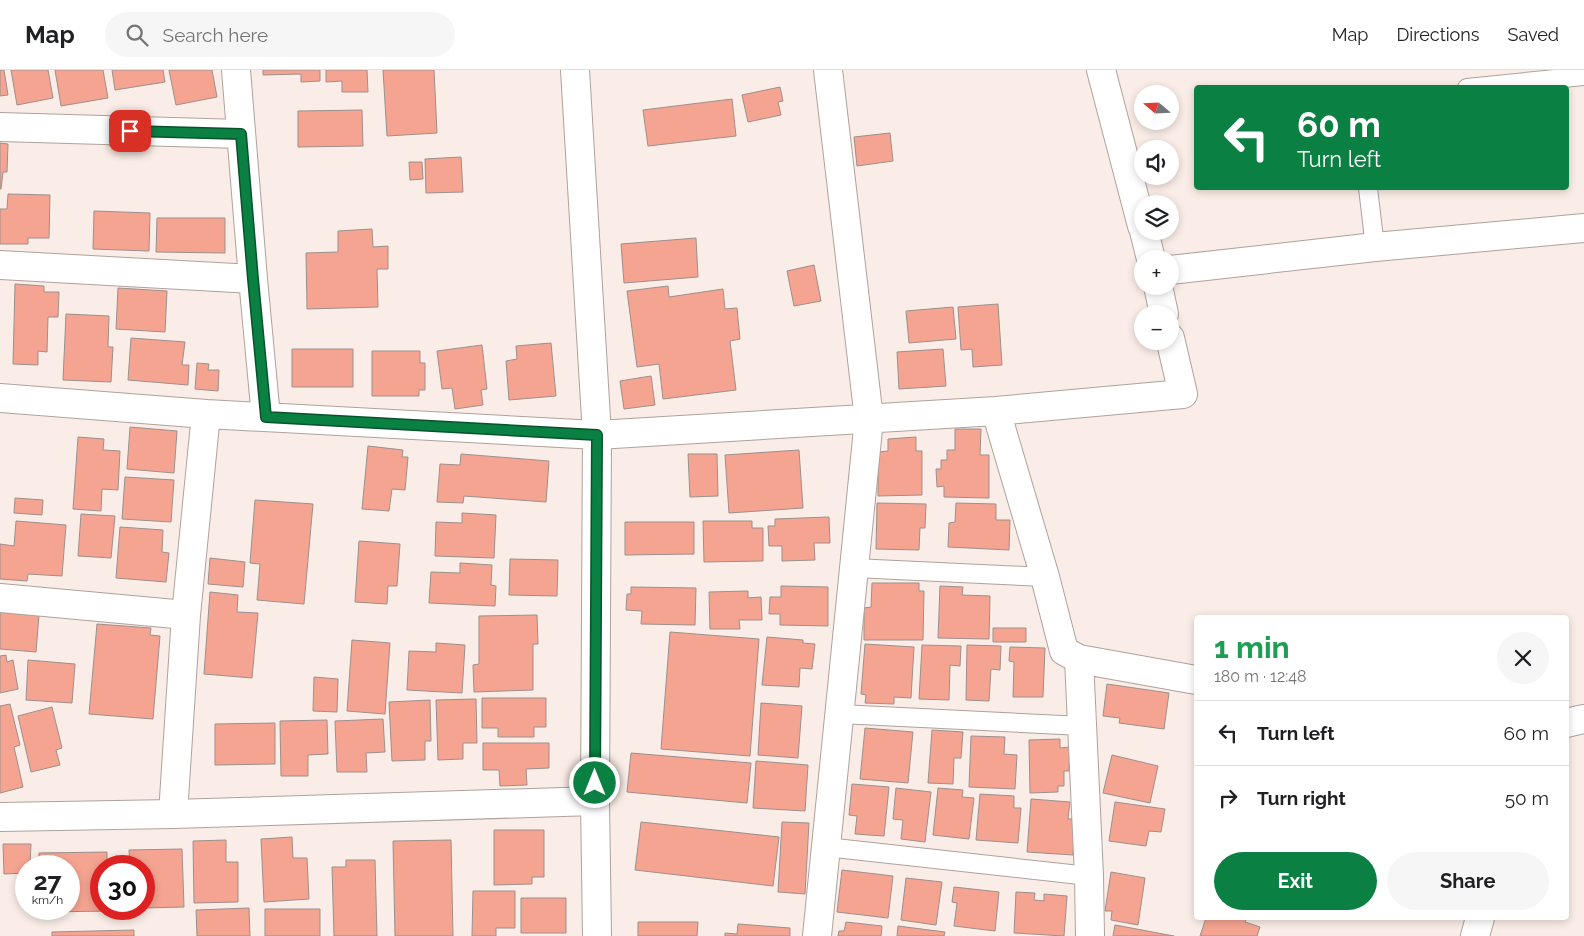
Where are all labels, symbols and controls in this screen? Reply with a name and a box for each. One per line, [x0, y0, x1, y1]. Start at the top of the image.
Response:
search box [105, 12, 455, 57]
text: Map [25, 20, 75, 49]
icon: search [123, 21, 151, 49]
text: Search here [163, 24, 268, 46]
text: Map [1332, 24, 1368, 45]
text: Directions [1396, 24, 1480, 45]
text: Saved [1508, 24, 1559, 45]
north arrow [1134, 85, 1179, 130]
map controls [1134, 85, 1179, 350]
text: 60 m [1297, 104, 1381, 145]
icon: left [1214, 105, 1279, 170]
pin [109, 110, 151, 152]
icon: arrive [116, 117, 144, 145]
button: sound [1134, 140, 1179, 185]
text: Turn left [1297, 146, 1381, 172]
button: layers [1134, 195, 1179, 240]
button: + [1134, 250, 1179, 295]
button: − [1134, 305, 1179, 350]
text: 1 min [1214, 630, 1290, 665]
button: close [1497, 632, 1549, 684]
text: 180 m · 12:48 [1214, 667, 1307, 686]
icon: left [1214, 719, 1242, 747]
text: Turn left [1257, 722, 1334, 744]
text: 60 m [1504, 722, 1549, 744]
position arrow [568, 756, 620, 808]
icon: right [1214, 784, 1242, 812]
text: Turn right [1257, 787, 1346, 809]
text: 50 m [1505, 787, 1549, 809]
button: Exit [1214, 852, 1377, 910]
button: Share [1387, 852, 1549, 910]
speed limit sign: 30 [90, 855, 155, 920]
text: 27 [33, 866, 62, 896]
text: km/h [32, 893, 63, 907]

